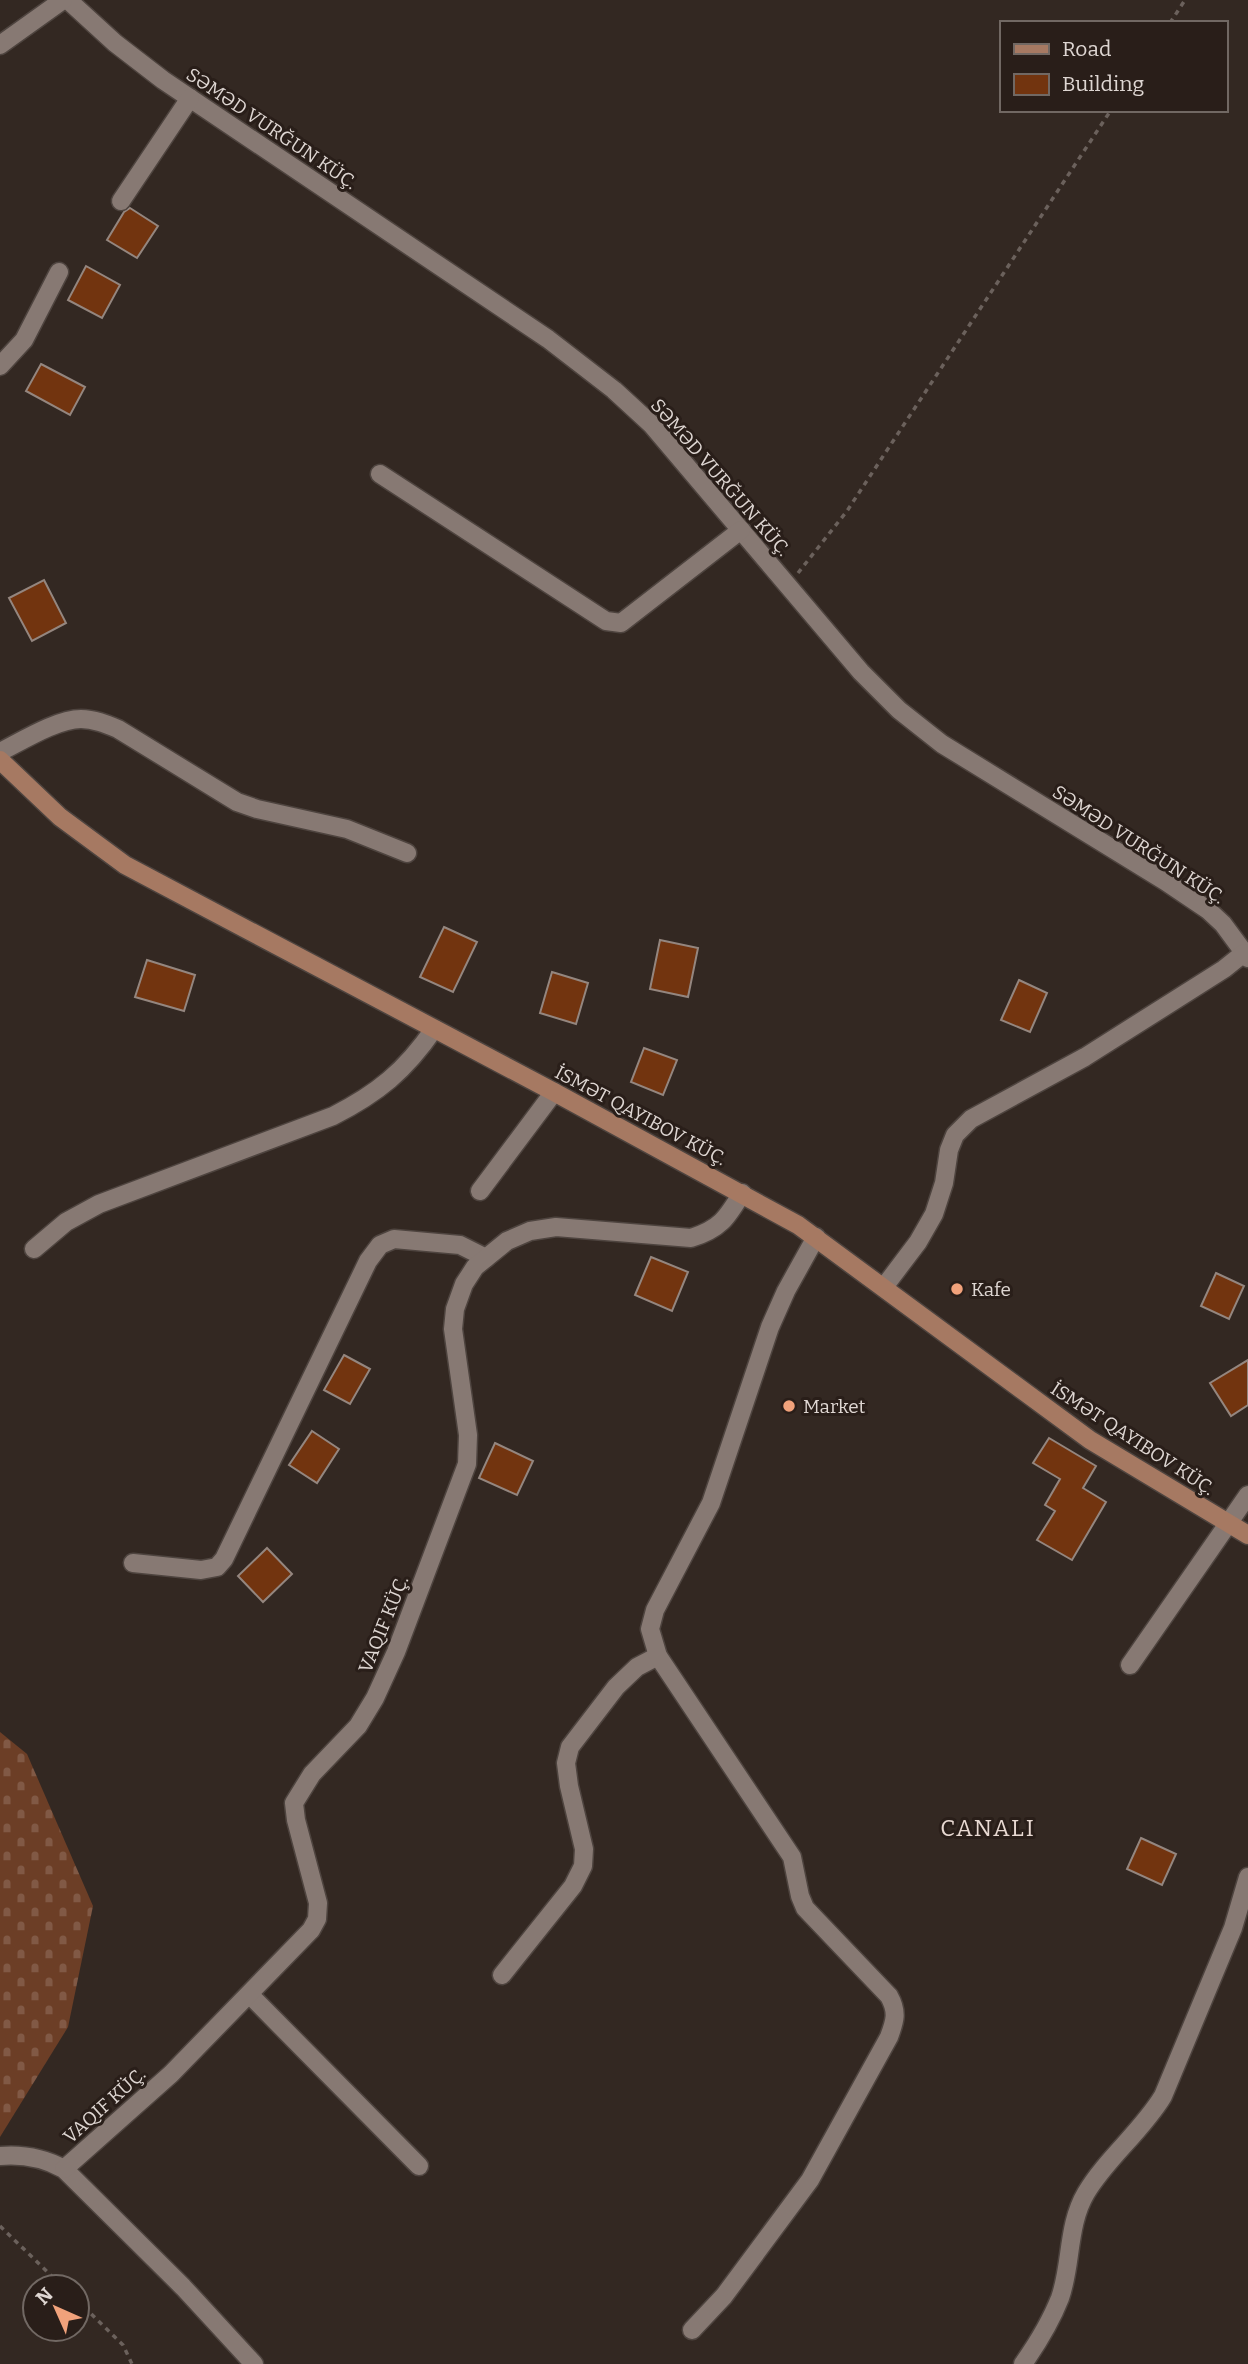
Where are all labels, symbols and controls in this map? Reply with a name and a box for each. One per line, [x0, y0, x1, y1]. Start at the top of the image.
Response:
legend [1000, 21, 1227, 112]
text: Road [1062, 36, 1111, 62]
street label: SƏMƏD VURĞUN KÜÇ. [182, 63, 361, 194]
text: Building [1062, 71, 1145, 97]
street label: SƏMƏD VURĞUN KÜÇ. [646, 394, 795, 561]
street label: SƏMƏD VURĞUN KÜÇ. [1048, 780, 1229, 909]
street label: İSMƏT QAYIBOV KÜÇ. [551, 1061, 730, 1170]
place label: Kafe [971, 1278, 1011, 1301]
marker: Kafe [949, 1281, 965, 1297]
street label: İSMƏT QAYIBOV KÜÇ. [1046, 1377, 1219, 1500]
place label: Market [803, 1395, 866, 1418]
marker: Market [781, 1398, 797, 1414]
street label: VAQIF KÜÇ. [354, 1572, 413, 1676]
district label: CANALI [940, 1814, 1036, 1842]
street label: VAQIF KÜÇ. [59, 2063, 150, 2148]
north arrow [21, 2273, 91, 2343]
text: N [31, 2283, 58, 2310]

